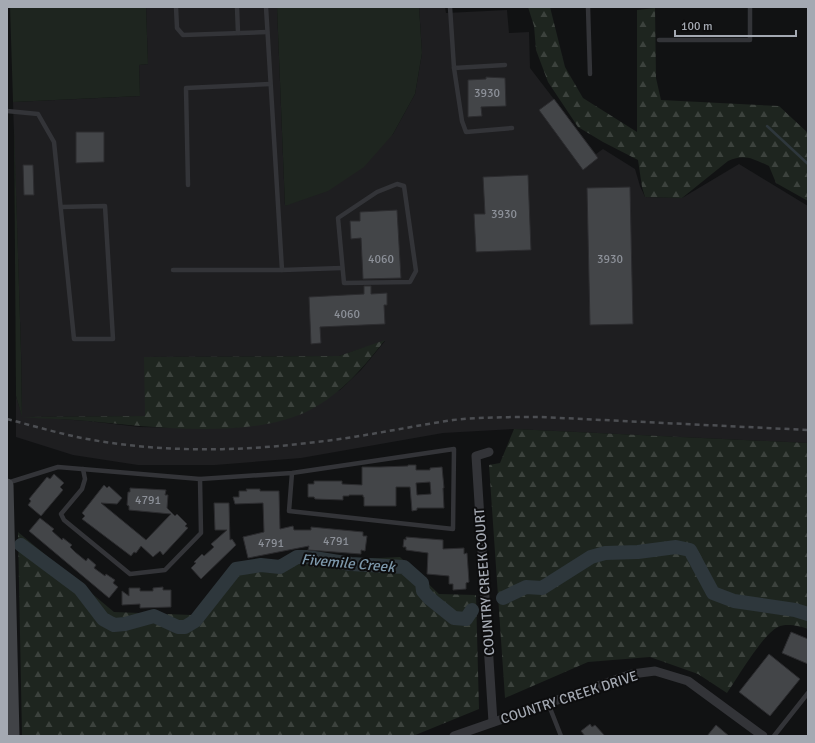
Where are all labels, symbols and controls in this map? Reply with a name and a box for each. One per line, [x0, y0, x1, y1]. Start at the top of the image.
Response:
scale bar [675, 12, 796, 38]
text: 100 m [681, 19, 713, 34]
house number: 3930 [474, 86, 500, 101]
house number: 3930 [491, 207, 517, 222]
house number: 4060 [368, 252, 394, 267]
house number: 3930 [597, 252, 623, 267]
house number: 4060 [334, 307, 360, 322]
house number: 4791 [135, 493, 161, 508]
street label: COUNTRY CREEK COURT [471, 508, 498, 656]
house number: 4791 [323, 534, 349, 549]
house number: 4791 [258, 536, 284, 551]
water label: Fivemile Creek [300, 550, 397, 576]
street label: COUNTRY CREEK DRIVE [498, 667, 640, 728]

